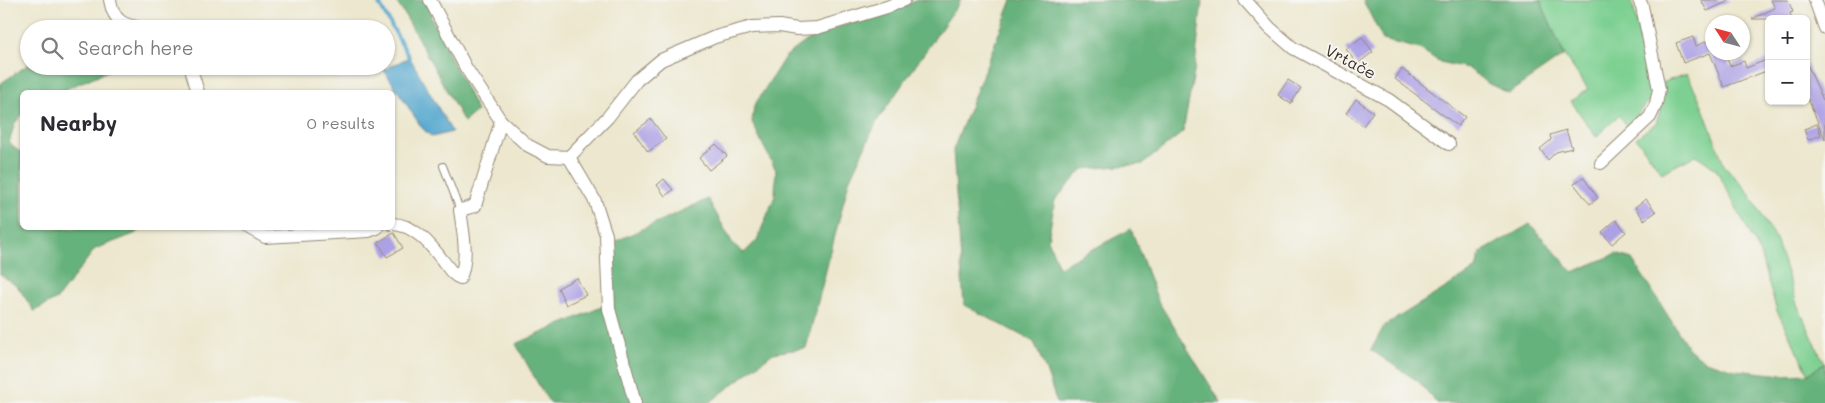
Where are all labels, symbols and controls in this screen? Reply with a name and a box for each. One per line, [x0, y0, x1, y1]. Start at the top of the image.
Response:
north arrow [1705, 15, 1750, 60]
map controls [1765, 15, 1810, 105]
button: + [1765, 15, 1810, 60]
search box [20, 20, 395, 75]
icon: search [38, 34, 66, 62]
text: Search here [78, 35, 194, 60]
street label: Vrtače [1322, 39, 1380, 83]
button: − [1765, 60, 1810, 105]
text: Nearby [40, 109, 117, 136]
text: 0 results [307, 112, 375, 133]

